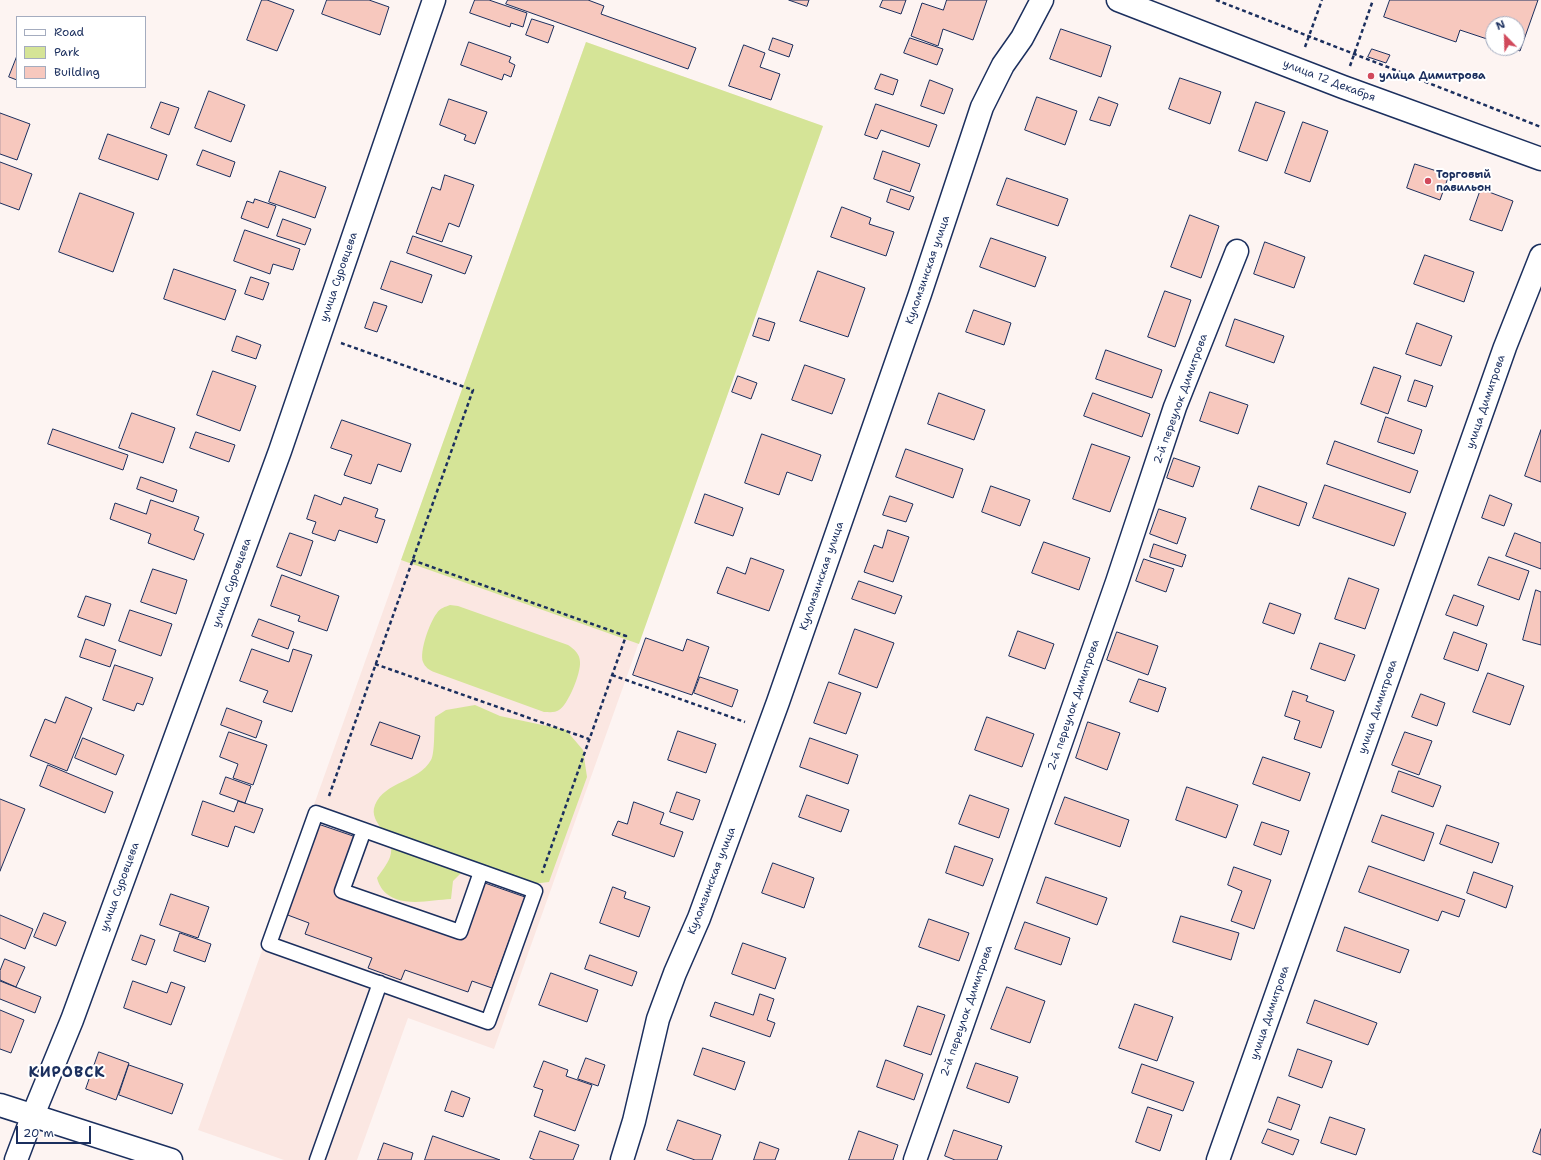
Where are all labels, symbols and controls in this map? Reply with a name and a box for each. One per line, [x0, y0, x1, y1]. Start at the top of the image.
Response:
legend [16, 16, 146, 88]
north arrow [1485, 16, 1525, 56]
text: N [1494, 17, 1507, 34]
text: Road [54, 24, 84, 40]
text: Park [54, 44, 80, 60]
street label: улица 12 Декабря [1281, 57, 1377, 105]
text: Building [54, 64, 100, 80]
place label: улица Димитрова [1379, 69, 1486, 83]
marker: улица Димитрова [1366, 71, 1376, 81]
place label: Торговый павильон [1436, 168, 1491, 194]
marker: Торговый павильон [1423, 176, 1433, 186]
street label: Куломзинская улица [903, 214, 953, 326]
street label: улица Суровцева [317, 230, 361, 324]
street label: 2-й переулок Димитрова [1151, 332, 1211, 466]
street label: улица Димитрова [1464, 353, 1508, 451]
street label: Куломзинская улица [797, 520, 847, 632]
street label: улица Суровцева [210, 537, 254, 629]
street label: 2-й переулок Димитрова [1045, 638, 1103, 772]
street label: улица Димитрова [1356, 658, 1400, 756]
street label: Куломзинская улица [685, 825, 739, 937]
street label: улица Суровцева [98, 841, 142, 933]
street label: 2-й переулок Димитрова [938, 944, 996, 1078]
street label: улица Димитрова [1248, 964, 1292, 1062]
district label: КИРОВСК [29, 1064, 105, 1082]
scale bar [18, 1118, 93, 1144]
text: 20 m [23, 1125, 54, 1141]

